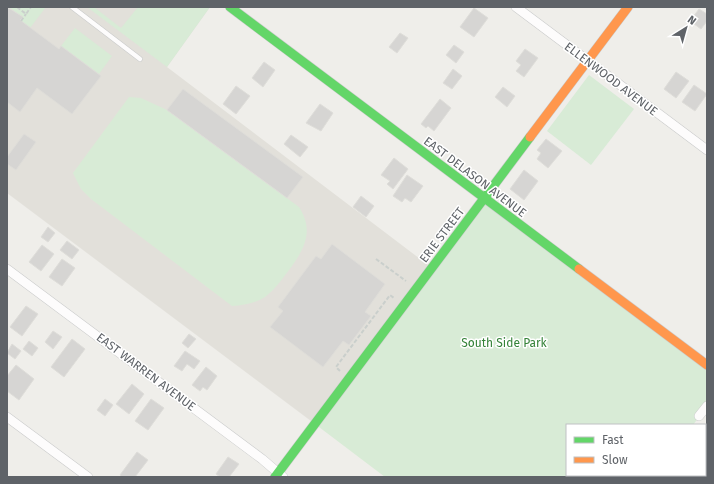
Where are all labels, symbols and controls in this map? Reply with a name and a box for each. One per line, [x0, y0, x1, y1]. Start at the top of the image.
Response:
north arrow [666, 8, 706, 48]
text: N [685, 13, 699, 28]
street label: ELLENWOOD AVENUE [562, 39, 660, 119]
street label: EAST DELASON AVENUE [421, 134, 529, 220]
street label: ERIE STREET [417, 204, 468, 265]
street label: EAST WARREN AVENUE [94, 330, 198, 414]
park label: South Side Park [461, 336, 548, 350]
legend [566, 424, 706, 476]
text: Fast [602, 433, 624, 447]
text: Slow [602, 453, 628, 467]

